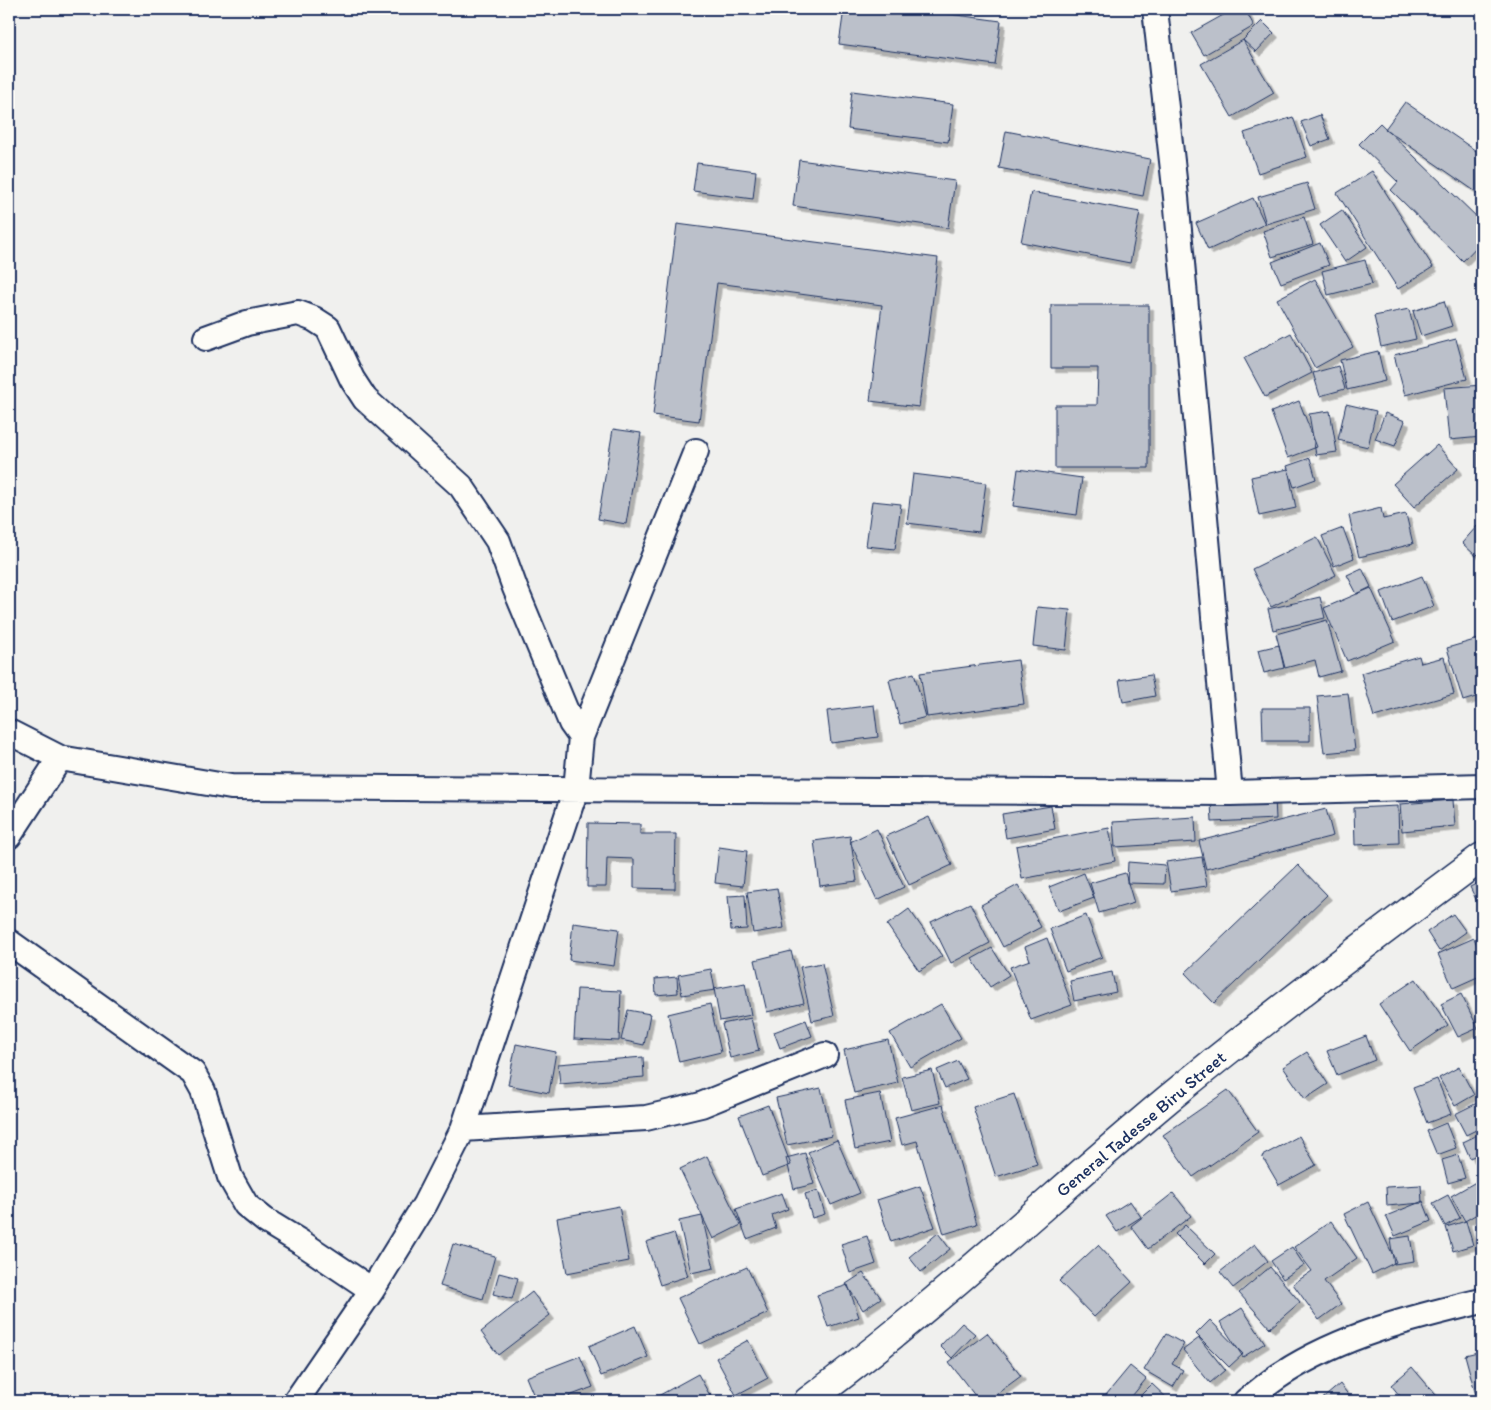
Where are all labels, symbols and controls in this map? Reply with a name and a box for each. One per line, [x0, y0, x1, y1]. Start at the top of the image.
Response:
street label: General Tadesse Biru Street [1051, 1046, 1231, 1202]

